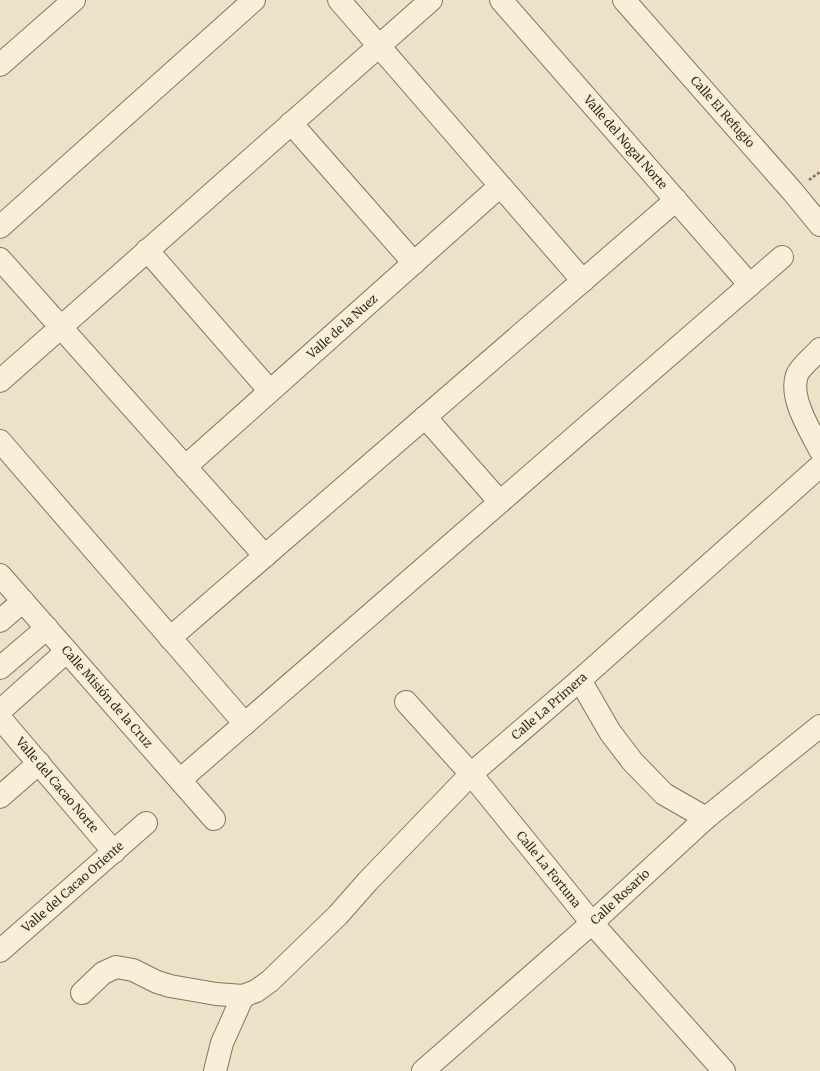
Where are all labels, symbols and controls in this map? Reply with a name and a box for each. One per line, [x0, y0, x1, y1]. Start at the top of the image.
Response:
street label: Calle El Refugio [687, 73, 758, 150]
street label: Valle del Nogal Norte [580, 91, 671, 192]
street label: Valle de la Nuez [303, 291, 381, 362]
street label: Calle Misión de la Cruz [58, 642, 156, 751]
street label: Calle La Primera [508, 669, 590, 743]
street label: Valle del Cacao Norte [12, 733, 102, 835]
street label: Calle La Fortuna [513, 828, 585, 911]
street label: Valle del Cacao Oriente [18, 838, 126, 936]
street label: Calle Rosario [587, 866, 653, 928]

